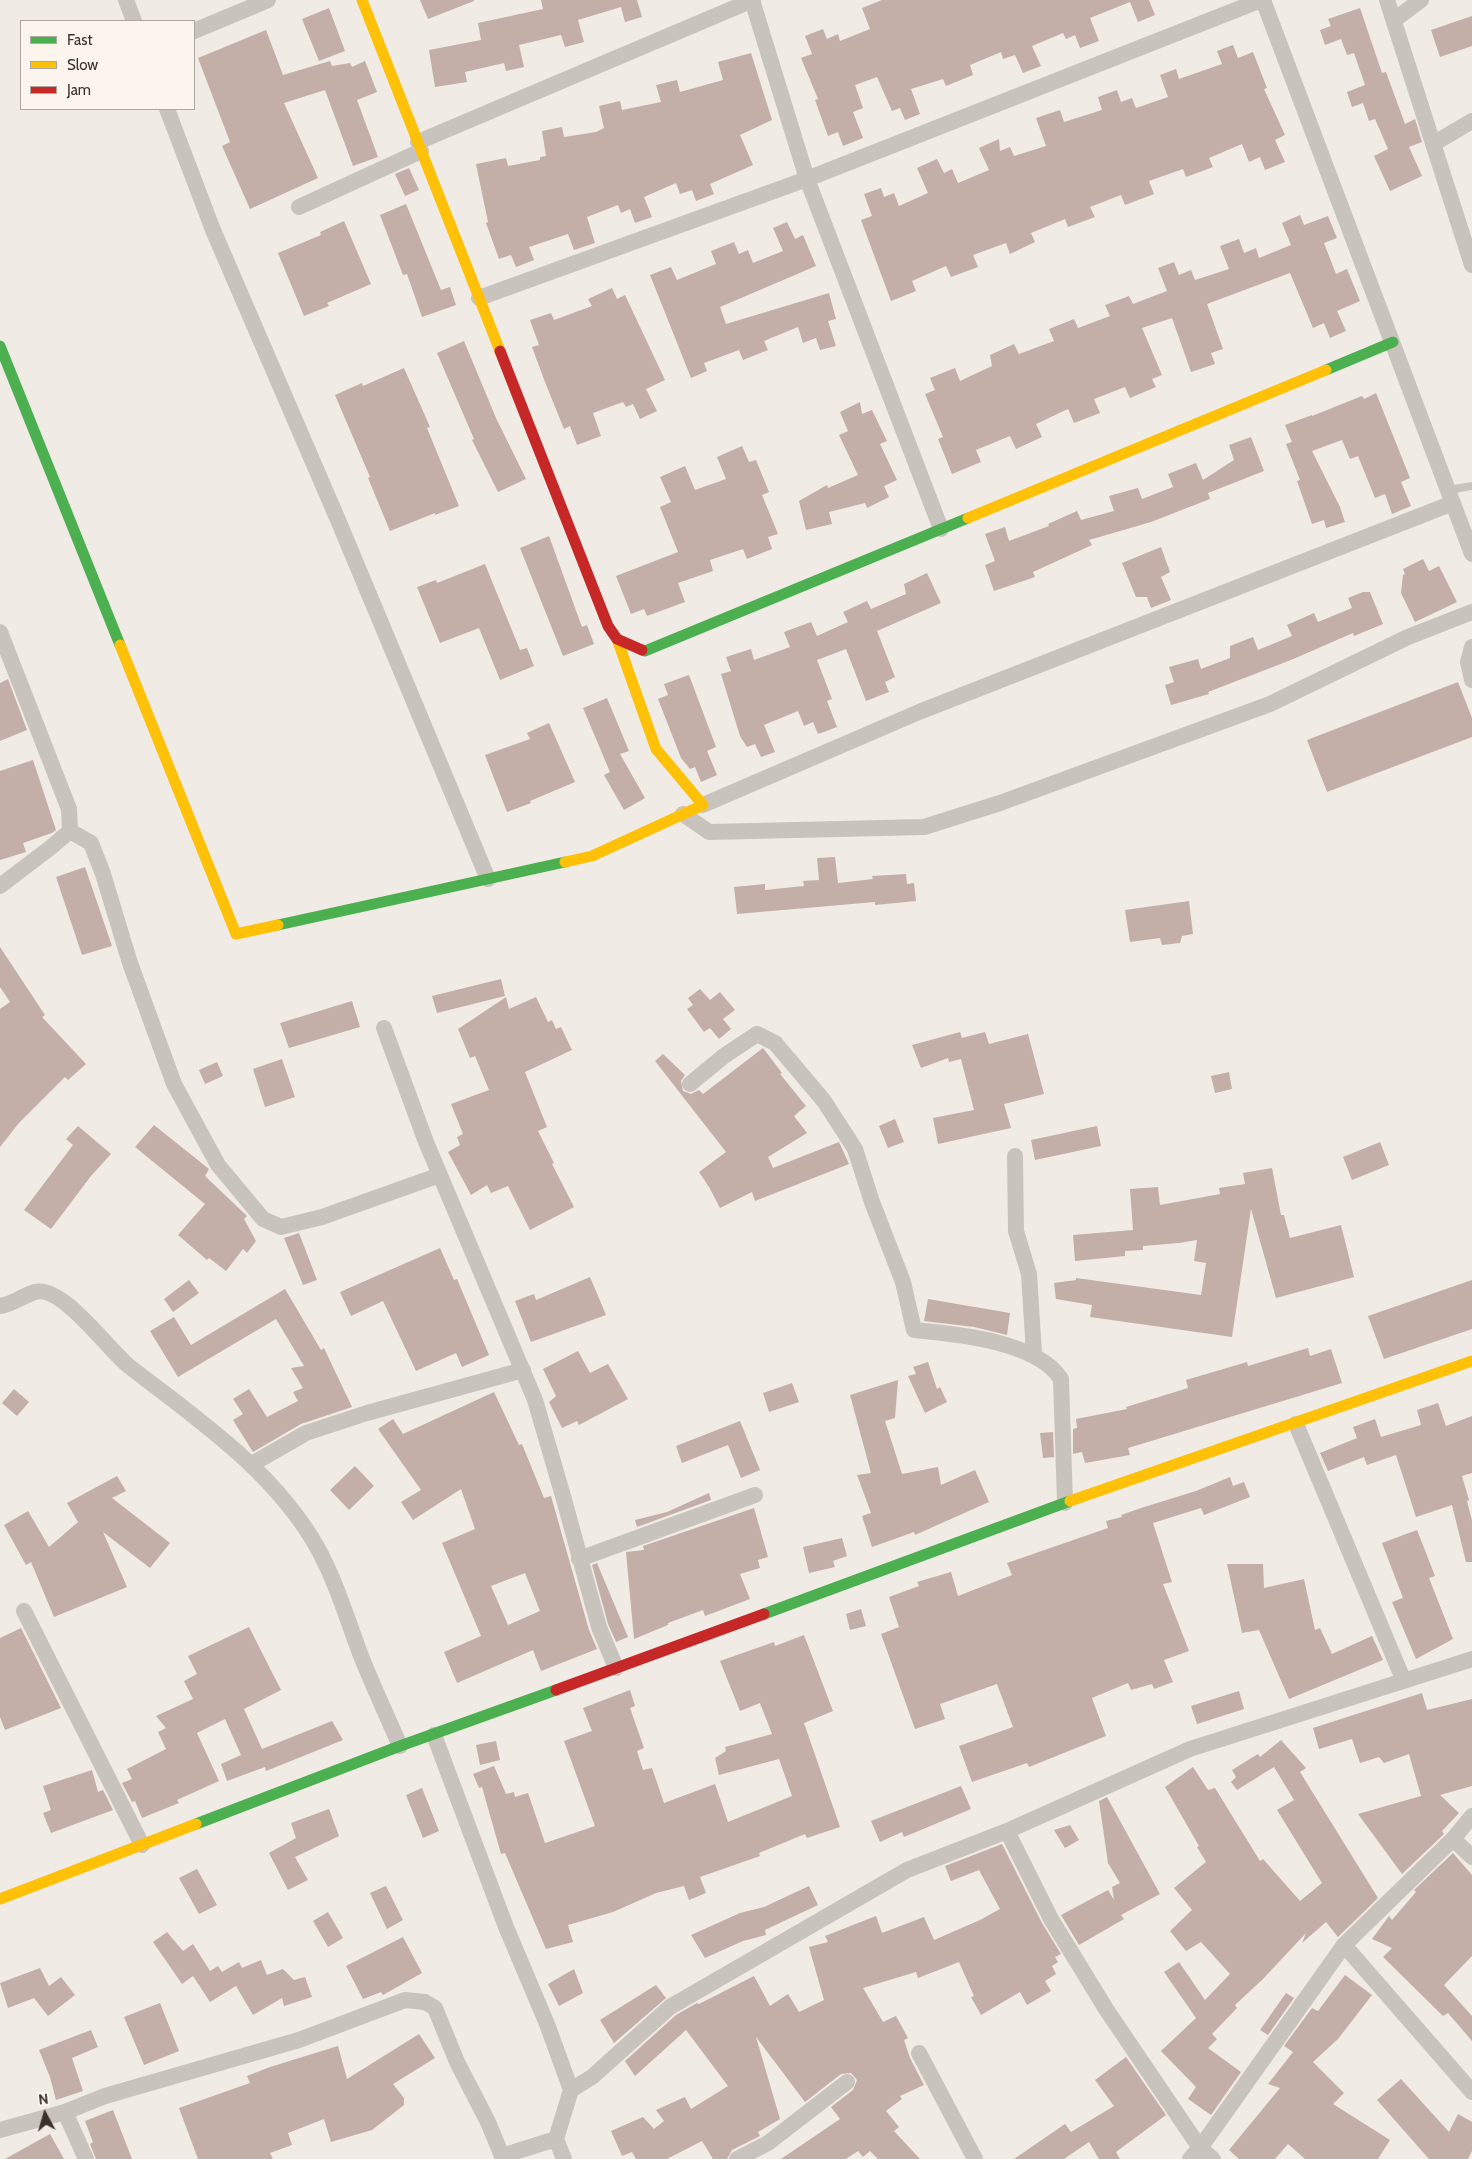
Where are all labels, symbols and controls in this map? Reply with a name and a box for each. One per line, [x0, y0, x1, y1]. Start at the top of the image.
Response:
legend [20, 20, 195, 110]
text: Fast [67, 31, 92, 49]
text: Slow [67, 56, 98, 74]
text: Jam [67, 81, 91, 99]
north arrow [20, 2089, 70, 2139]
text: N [38, 2090, 49, 2109]

